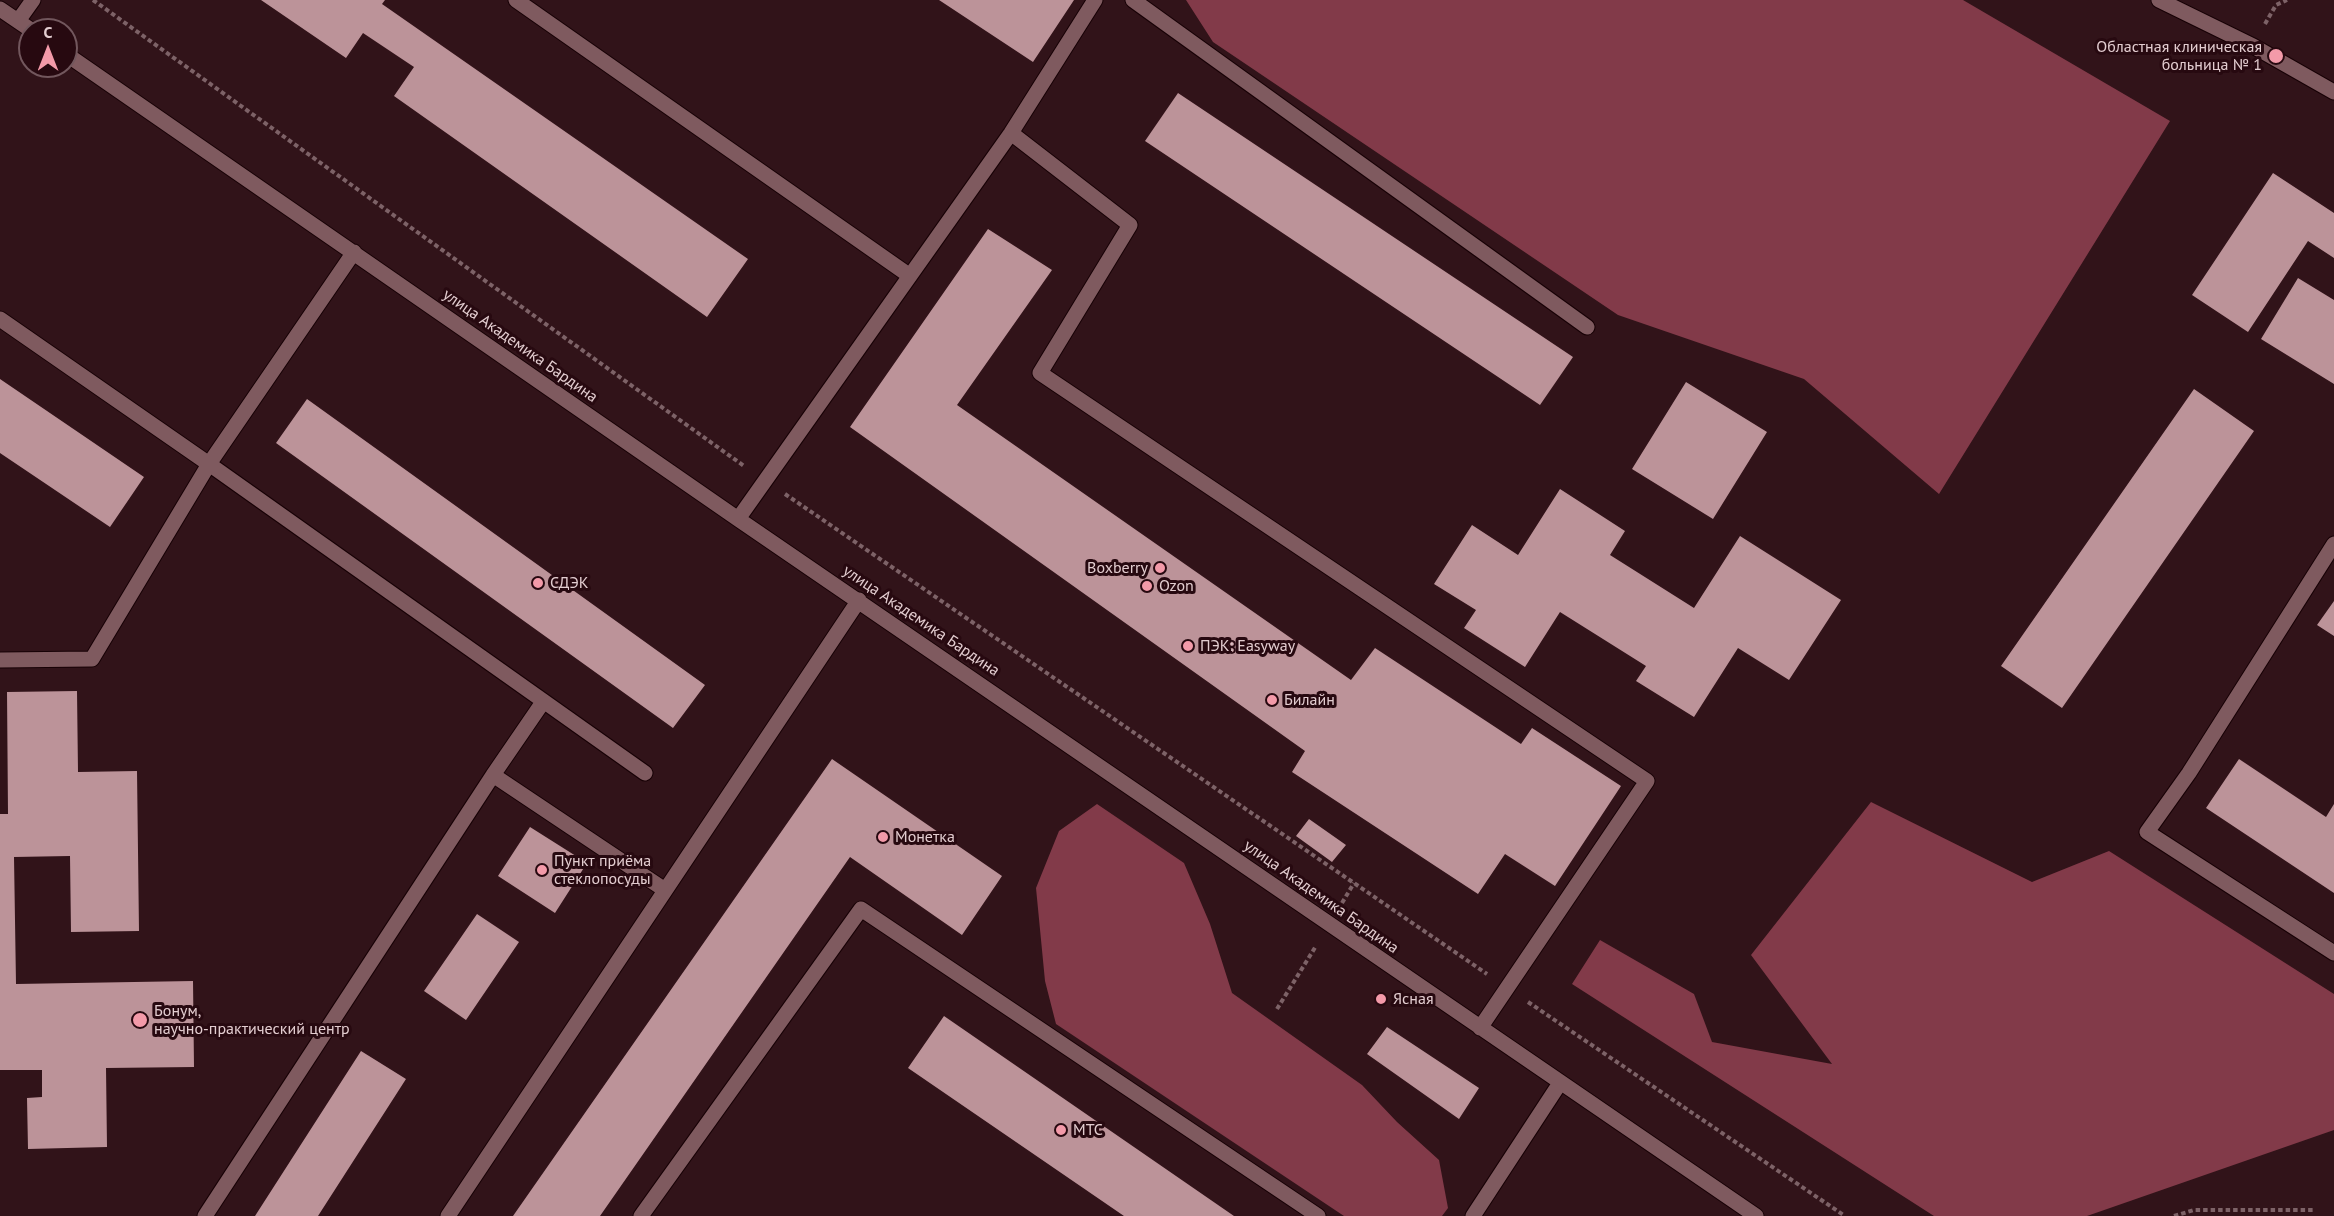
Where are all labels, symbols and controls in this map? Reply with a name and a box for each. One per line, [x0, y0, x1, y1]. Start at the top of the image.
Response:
north arrow [18, 18, 78, 78]
text: С [44, 22, 52, 42]
place label: Областная клиническая больница № 1 [2096, 37, 2262, 75]
marker: Областная клиническая больница № 1 [2267, 47, 2285, 65]
street label: улица Академика Бардина [439, 285, 601, 407]
place label: Boxberry [1087, 558, 1148, 578]
street label: улица Академика Бардина [839, 561, 1003, 681]
marker: Boxberry [1153, 561, 1167, 575]
place label: СДЭК [550, 573, 588, 593]
marker: СДЭК [531, 576, 545, 590]
place label: Ozon [1159, 576, 1194, 596]
marker: Ozon [1140, 579, 1154, 593]
place label: ПЭК: Easyway [1200, 636, 1295, 656]
marker: ПЭК: Easyway [1181, 639, 1195, 653]
place label: Билайн [1284, 690, 1335, 710]
marker: Билайн [1265, 693, 1279, 707]
place label: Монетка [895, 827, 955, 847]
marker: Монетка [876, 830, 890, 844]
street label: улица Академика Бардина [1240, 836, 1402, 958]
place label: Пункт приёма стеклопосуды [554, 851, 651, 889]
marker: Пункт приёма стеклопосуды [535, 863, 549, 877]
place label: Ясная [1393, 989, 1433, 1009]
marker: Ясная [1374, 992, 1388, 1006]
place label: Бонум, научно-практический центр [154, 1001, 350, 1039]
marker: Бонум, научно-практический центр [131, 1011, 149, 1029]
place label: МТС [1073, 1120, 1103, 1140]
marker: МТС [1054, 1123, 1068, 1137]

